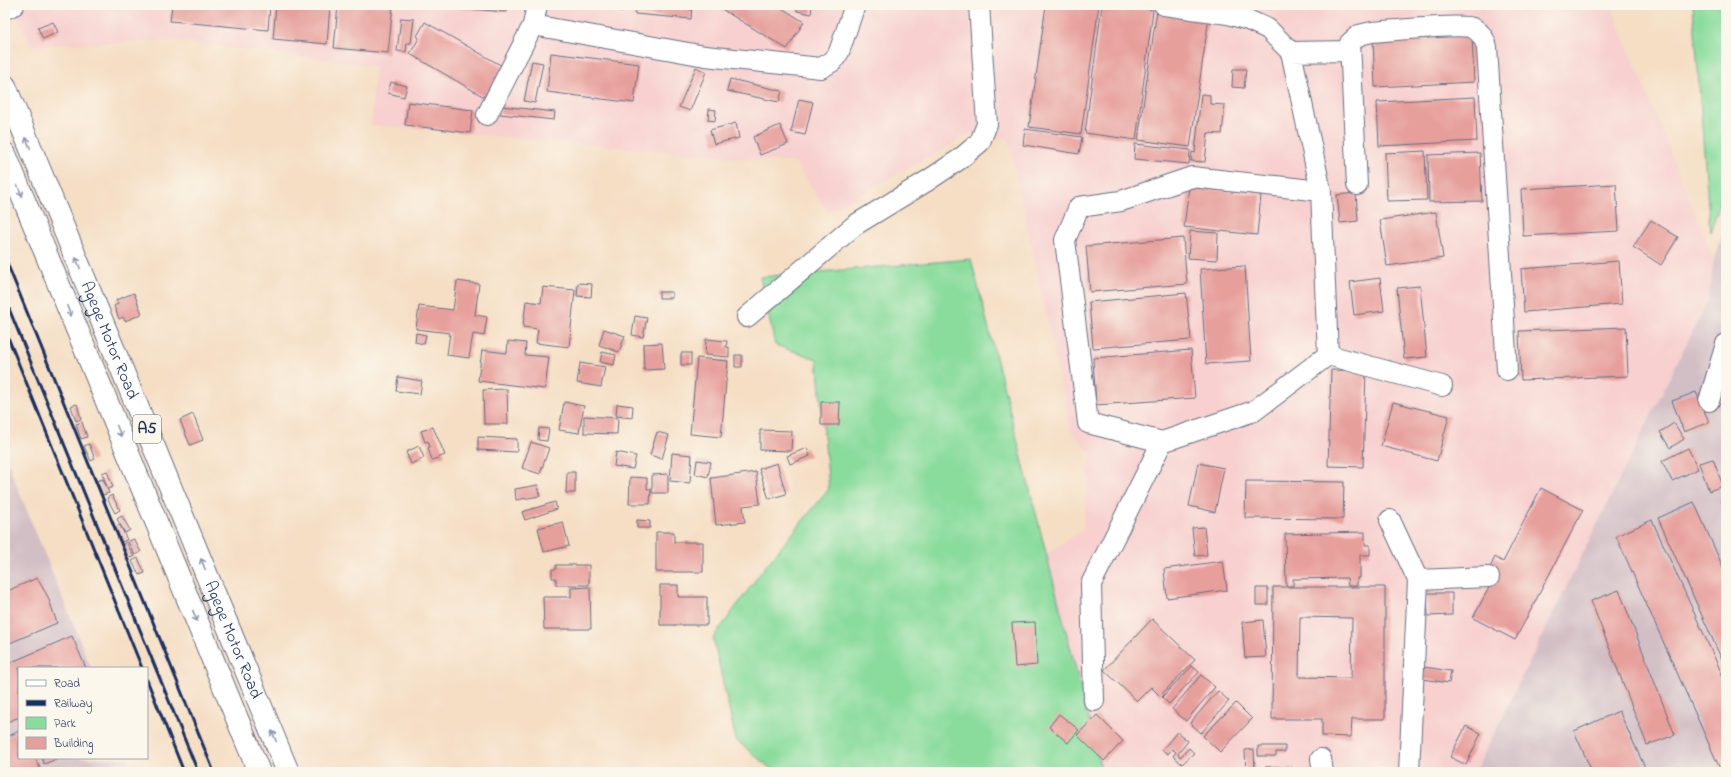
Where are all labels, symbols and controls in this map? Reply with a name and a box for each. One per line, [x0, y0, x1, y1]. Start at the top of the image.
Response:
one-way arrow [24, 137, 32, 149]
one-way arrow [17, 184, 24, 196]
one-way arrow [74, 257, 81, 269]
street label: Agege Motor Road [74, 277, 146, 403]
one-way arrow [66, 304, 74, 316]
road number: A5 [133, 415, 161, 443]
one-way arrow [115, 425, 123, 437]
one-way arrow [198, 559, 206, 571]
street label: Agege Motor Road [198, 577, 269, 703]
one-way arrow [192, 609, 199, 621]
legend [18, 667, 148, 759]
text: Road [54, 675, 80, 693]
text: Railway [54, 695, 93, 714]
text: Park [54, 715, 76, 733]
one-way arrow [269, 730, 277, 742]
text: Building [53, 735, 93, 754]

